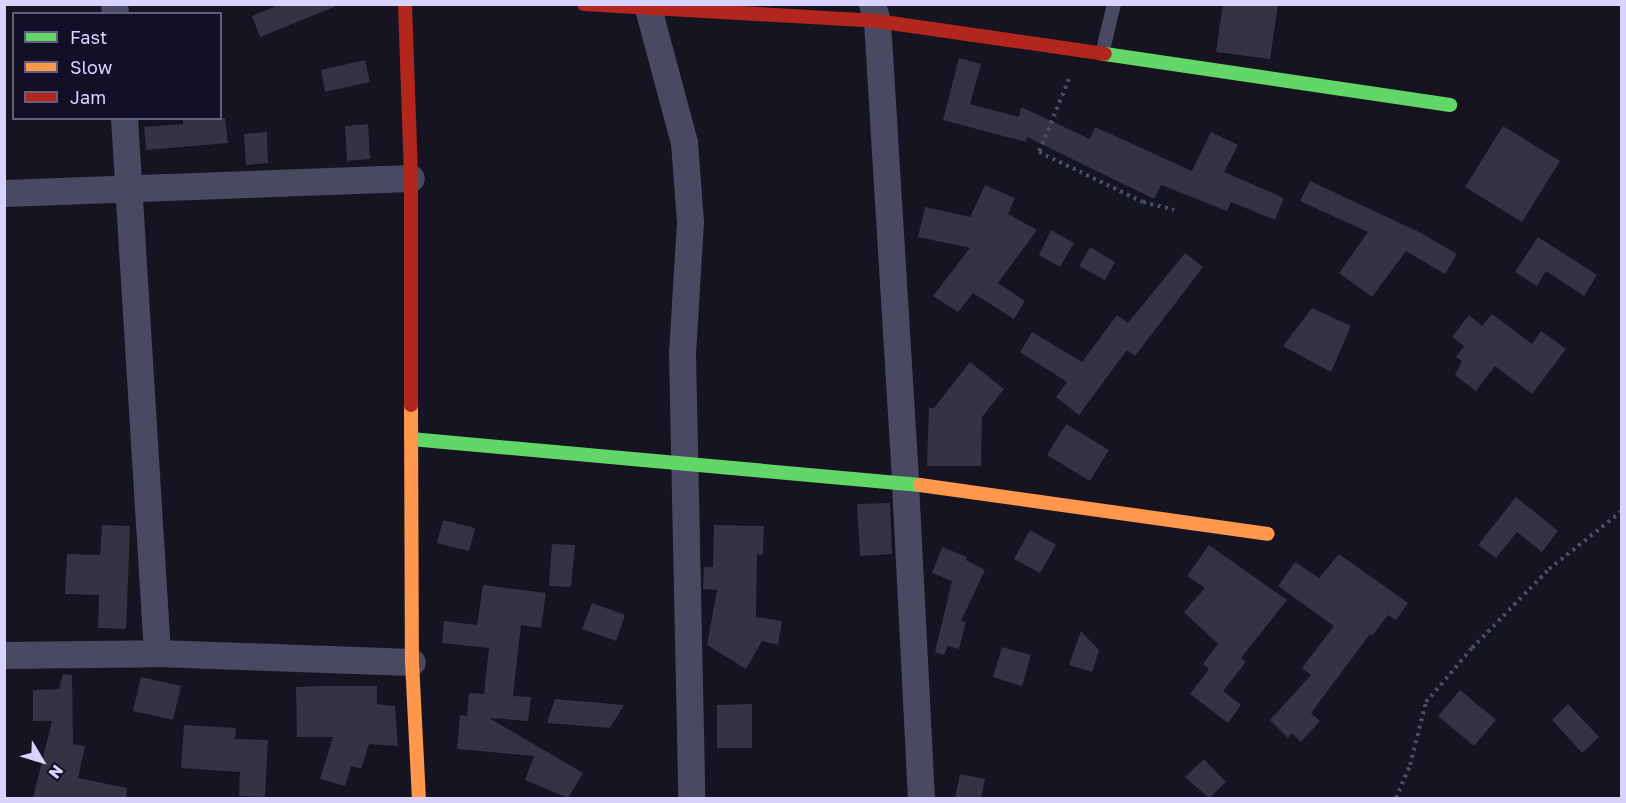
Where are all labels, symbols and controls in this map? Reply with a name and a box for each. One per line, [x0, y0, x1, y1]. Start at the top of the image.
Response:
legend [12, 12, 222, 120]
text: Fast [70, 26, 107, 48]
text: Slow [70, 56, 112, 78]
text: Jam [70, 86, 106, 108]
north arrow [12, 731, 72, 791]
text: N [45, 761, 68, 783]

